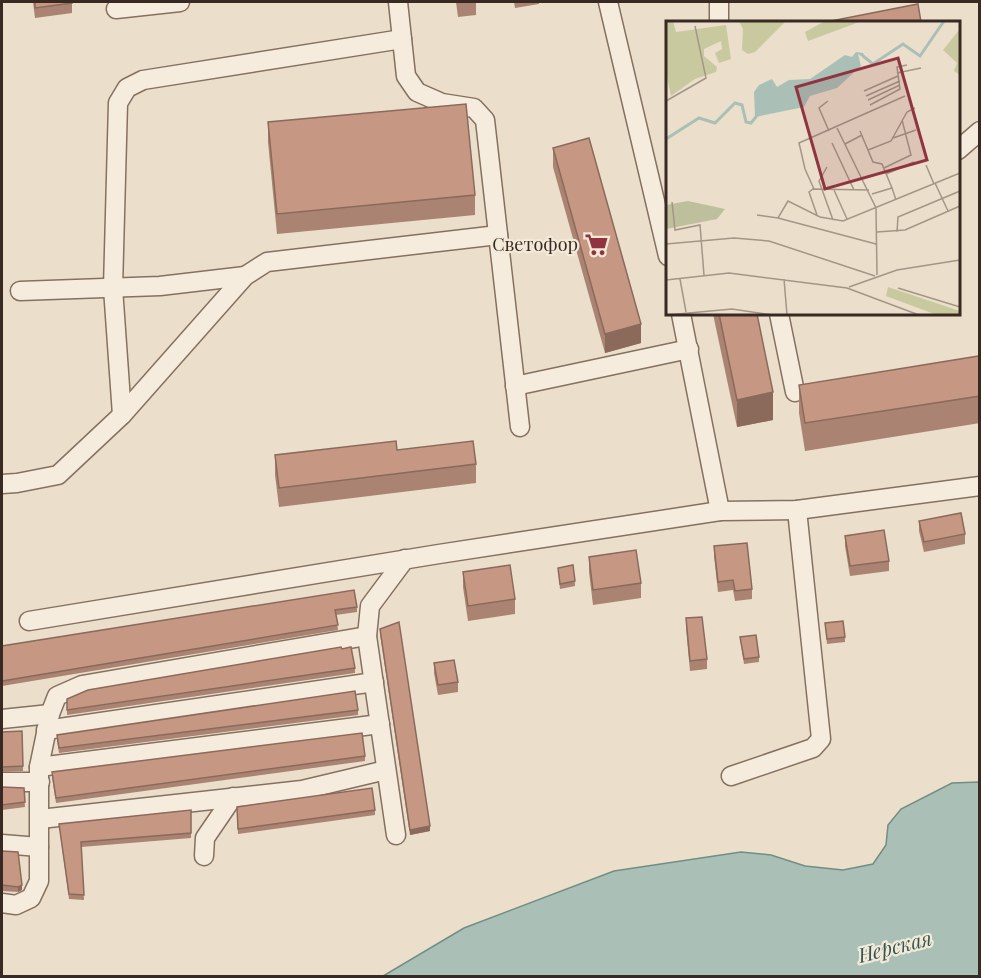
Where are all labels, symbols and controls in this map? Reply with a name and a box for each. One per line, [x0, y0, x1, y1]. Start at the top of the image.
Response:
inset map [666, 21, 960, 315]
place label: Светофор [492, 232, 578, 256]
supermarket icon: Светофор [583, 232, 609, 258]
water label: Нерская [854, 923, 934, 968]

